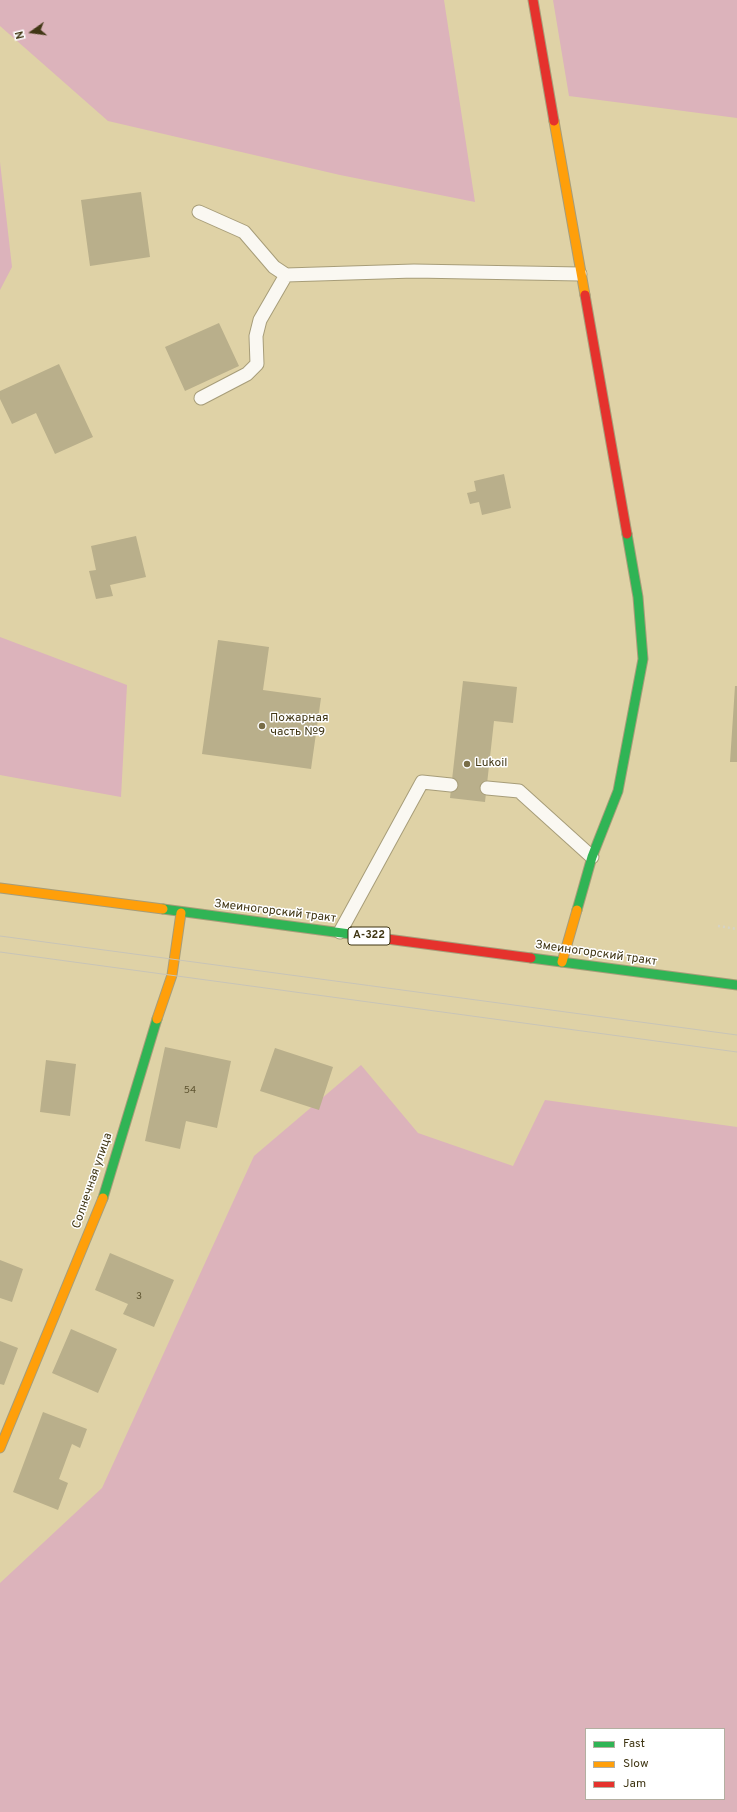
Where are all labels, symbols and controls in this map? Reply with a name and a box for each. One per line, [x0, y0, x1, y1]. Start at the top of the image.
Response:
north arrow [12, 12, 52, 52]
text: N [13, 29, 28, 40]
place label: Пожарная часть №9 [270, 712, 329, 740]
marker: Пожарная часть №9 [257, 721, 267, 731]
place label: Lukoil [475, 757, 507, 771]
marker: Lukoil [462, 759, 472, 769]
street label: Змеиногорский тракт [213, 897, 337, 927]
road number: А-322 [348, 927, 390, 945]
street label: Змеиногорский тракт [534, 938, 658, 970]
house number: 54 [184, 1085, 196, 1097]
street label: Солнечная улица [70, 1131, 116, 1231]
house number: 3 [136, 1291, 142, 1303]
legend [585, 1728, 725, 1800]
text: Fast [623, 1736, 645, 1752]
text: Slow [623, 1756, 649, 1772]
text: Jam [623, 1776, 646, 1792]

